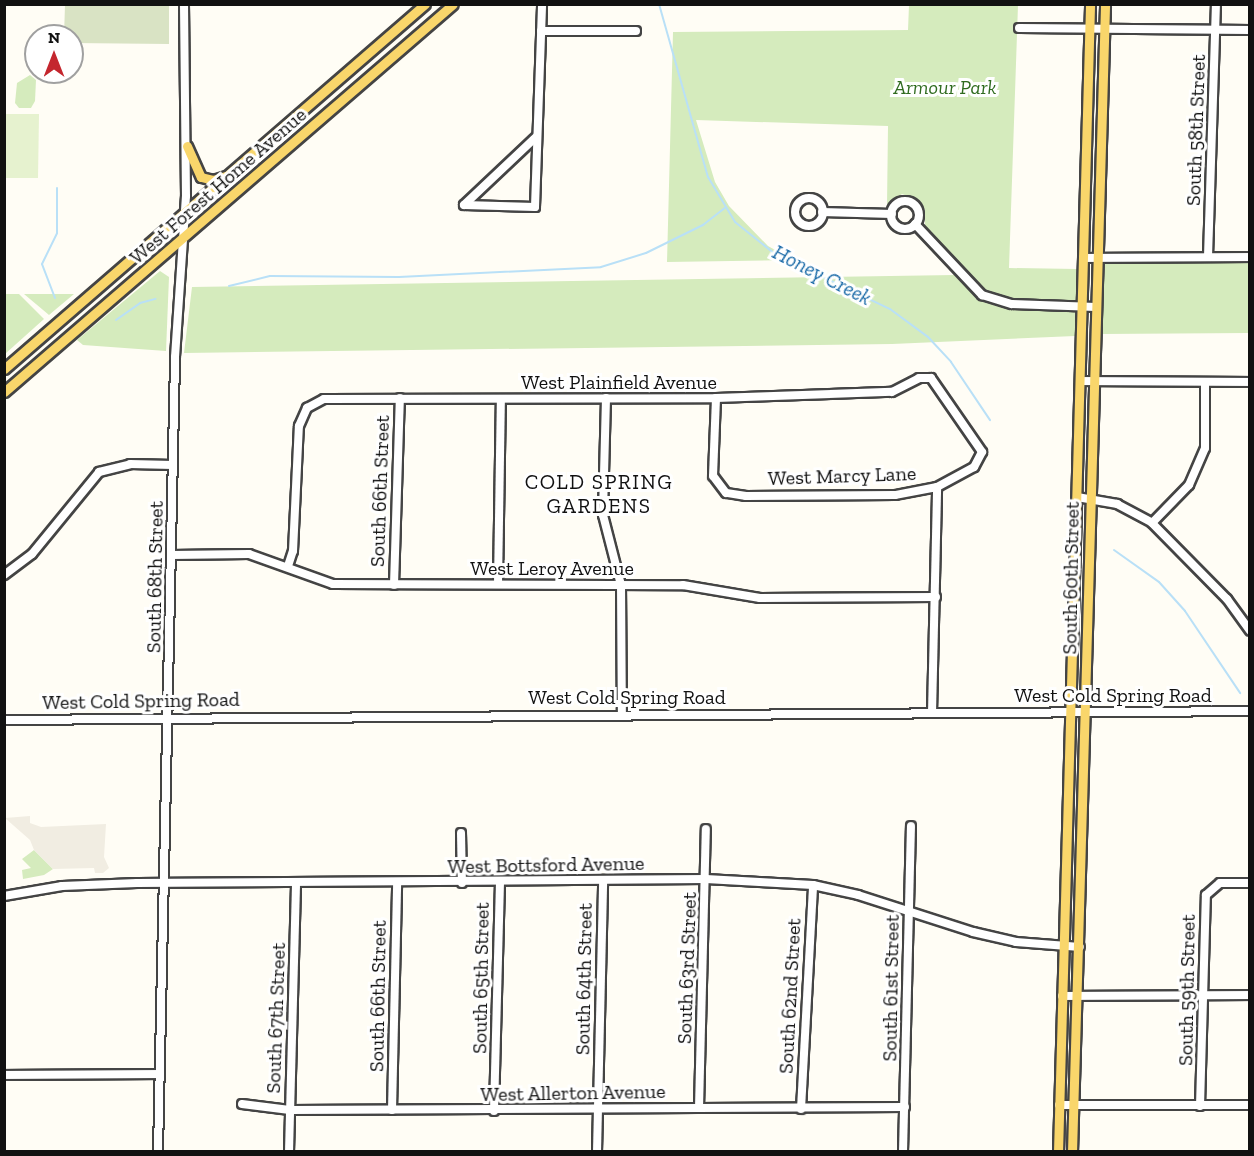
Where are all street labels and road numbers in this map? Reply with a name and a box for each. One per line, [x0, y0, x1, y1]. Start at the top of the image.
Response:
street label: South 58th Street [1181, 54, 1211, 206]
street label: West Forest Home Avenue [125, 103, 311, 269]
street label: West Plainfield Avenue [521, 370, 717, 394]
street label: South 66th Street [365, 414, 395, 568]
street label: West Marcy Lane [767, 461, 917, 491]
street label: South 68th Street [142, 501, 168, 653]
street label: South 60th Street [1058, 501, 1084, 655]
street label: West Leroy Avenue [470, 556, 634, 580]
street label: West Cold Spring Road [1014, 683, 1212, 707]
street label: West Cold Spring Road [528, 685, 726, 709]
street label: West Cold Spring Road [42, 687, 240, 715]
street label: West Bottsford Avenue [447, 851, 645, 879]
street label: South 63rd Street [672, 891, 702, 1045]
street label: South 65th Street [468, 902, 494, 1054]
street label: South 64th Street [571, 903, 597, 1055]
street label: South 61st Street [878, 914, 904, 1062]
street label: South 59th Street [1174, 914, 1200, 1066]
street label: South 62nd Street [774, 918, 806, 1074]
street label: South 66th Street [365, 920, 391, 1072]
street label: South 67th Street [261, 942, 291, 1094]
street label: West Allerton Avenue [480, 1079, 666, 1107]

